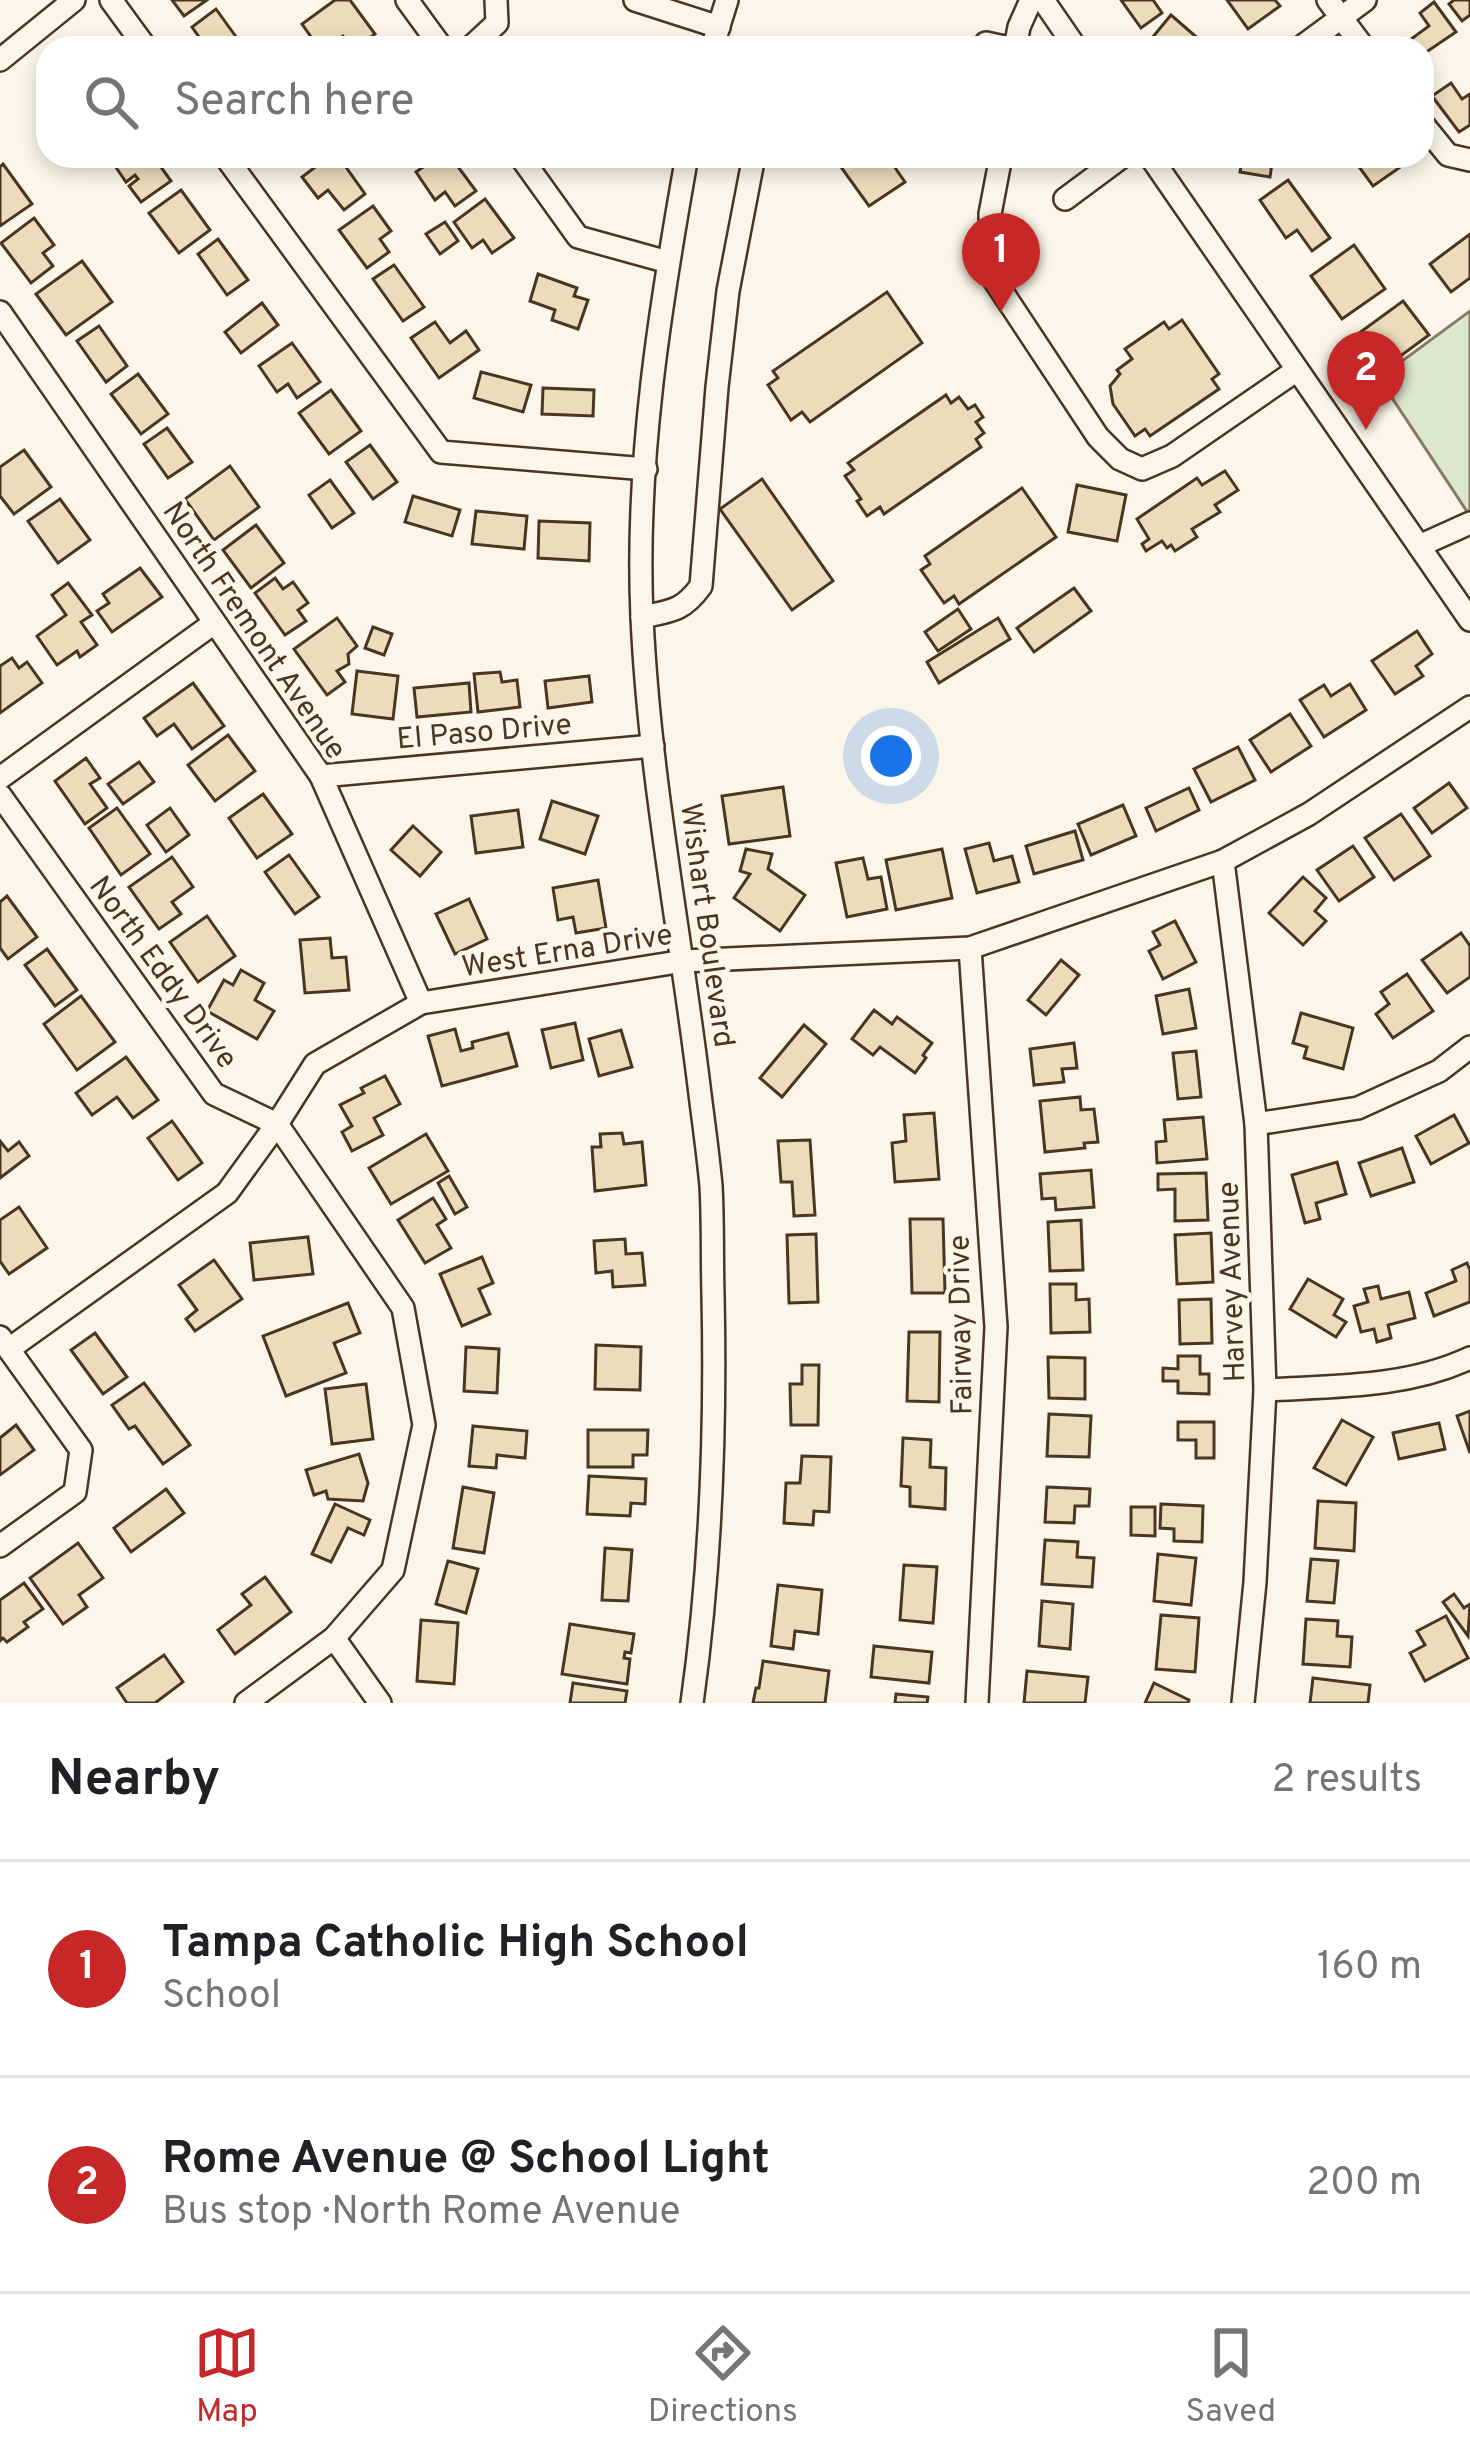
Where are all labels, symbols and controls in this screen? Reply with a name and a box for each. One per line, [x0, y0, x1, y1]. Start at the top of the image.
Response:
search box [36, 36, 1434, 168]
icon: search [78, 69, 144, 135]
text: Search here [174, 74, 414, 131]
pin: 1 [962, 213, 1040, 312]
pin: 2 [1327, 331, 1405, 430]
street label: North Fremont Avenue [153, 495, 353, 767]
street label: El Paso Drive [395, 707, 573, 760]
your location [861, 726, 921, 786]
street label: Wishart Boulevard [670, 801, 741, 1050]
street label: North Eddy Drive [80, 870, 244, 1077]
street label: West Erna Drive [459, 918, 675, 987]
street label: Harvey Avenue [1212, 1181, 1255, 1383]
street label: Fairway Drive [942, 1234, 983, 1415]
text: Nearby [48, 1749, 220, 1814]
text: 2 results [1271, 1757, 1422, 1806]
text: Tampa Catholic High School [162, 1916, 749, 1973]
text: 1 [79, 1944, 95, 1993]
text: 160 m [1317, 1944, 1422, 1993]
text: School [162, 1973, 281, 2022]
text: Rome Avenue @ School Light [162, 2132, 770, 2189]
text: 2 [75, 2160, 99, 2209]
text: 200 m [1306, 2160, 1422, 2209]
text: Bus stop · North Rome Avenue [162, 2189, 680, 2238]
tab: Map [194, 2320, 260, 2434]
tab: Directions [648, 2320, 798, 2434]
tab: Saved [1185, 2320, 1276, 2434]

